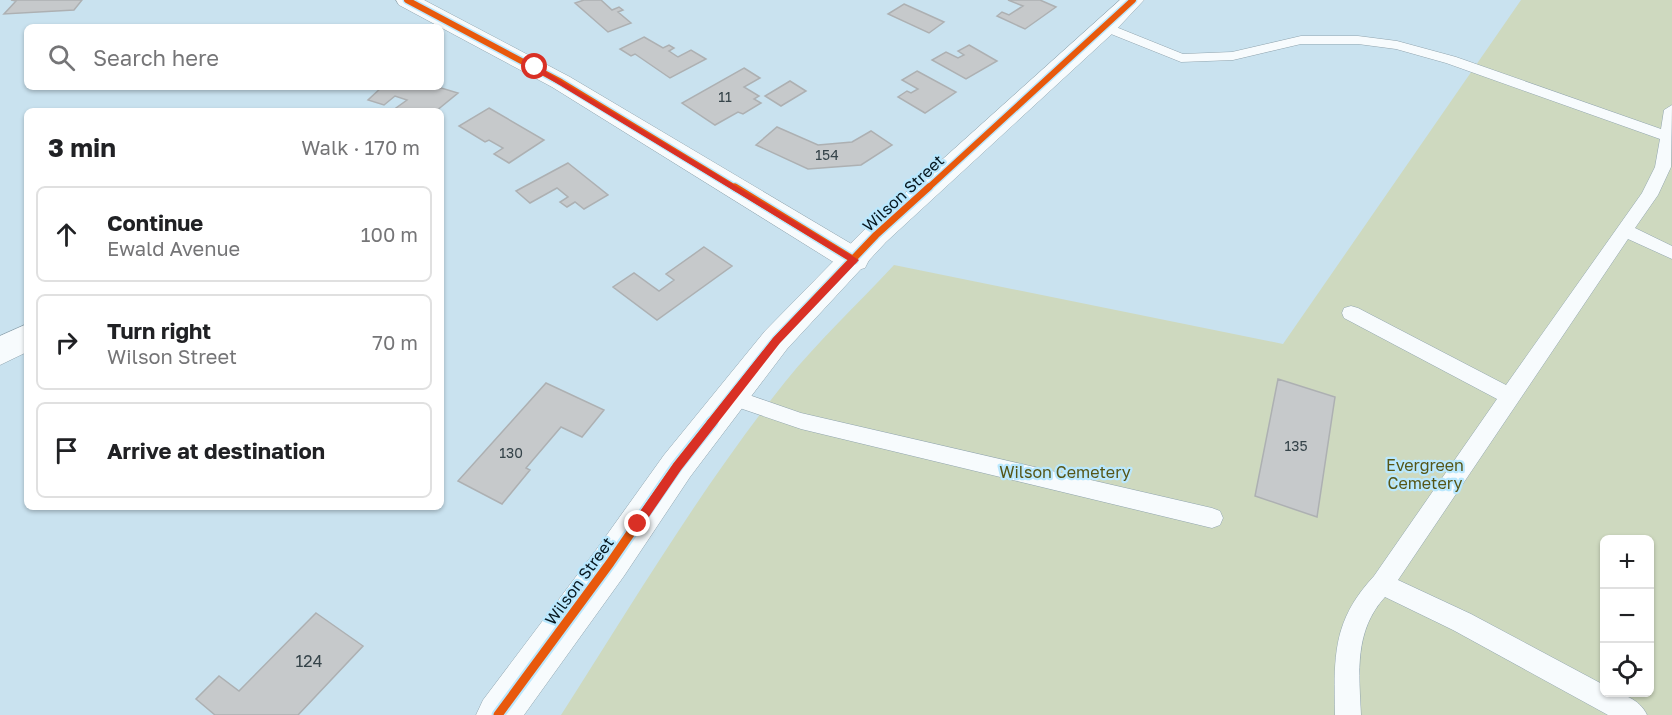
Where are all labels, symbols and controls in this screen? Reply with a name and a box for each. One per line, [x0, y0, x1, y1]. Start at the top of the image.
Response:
search box [24, 24, 444, 90]
icon: search [45, 41, 78, 74]
text: Search here [93, 44, 219, 71]
route start [521, 53, 547, 79]
house number: 11 [718, 88, 732, 105]
text: 3 min [48, 132, 116, 163]
text: Walk · 170 m [301, 135, 420, 159]
house number: 154 [815, 146, 839, 163]
street label: Wilson Street [858, 150, 948, 236]
text: Continue [107, 209, 203, 236]
icon: ahead [50, 218, 83, 251]
text: 100 m [361, 222, 418, 246]
text: Ewald Avenue [107, 236, 240, 260]
text: Turn right [107, 317, 211, 344]
icon: right [50, 326, 83, 359]
text: 70 m [372, 330, 418, 354]
text: Wilson Street [107, 344, 237, 368]
icon: arrive [50, 434, 83, 467]
text: Arrive at destination [107, 437, 325, 464]
house number: 135 [1284, 437, 1308, 454]
house number: 130 [499, 444, 523, 461]
park label: Evergreen Cemetery [1386, 455, 1464, 493]
park label: Wilson Cemetery [999, 462, 1131, 482]
route end [624, 510, 650, 536]
street label: Wilson Street [540, 533, 618, 629]
map controls [1600, 535, 1654, 697]
button: + [1600, 535, 1654, 589]
button: − [1600, 589, 1654, 643]
button: locate [1600, 643, 1654, 697]
house number: 124 [296, 651, 322, 671]

